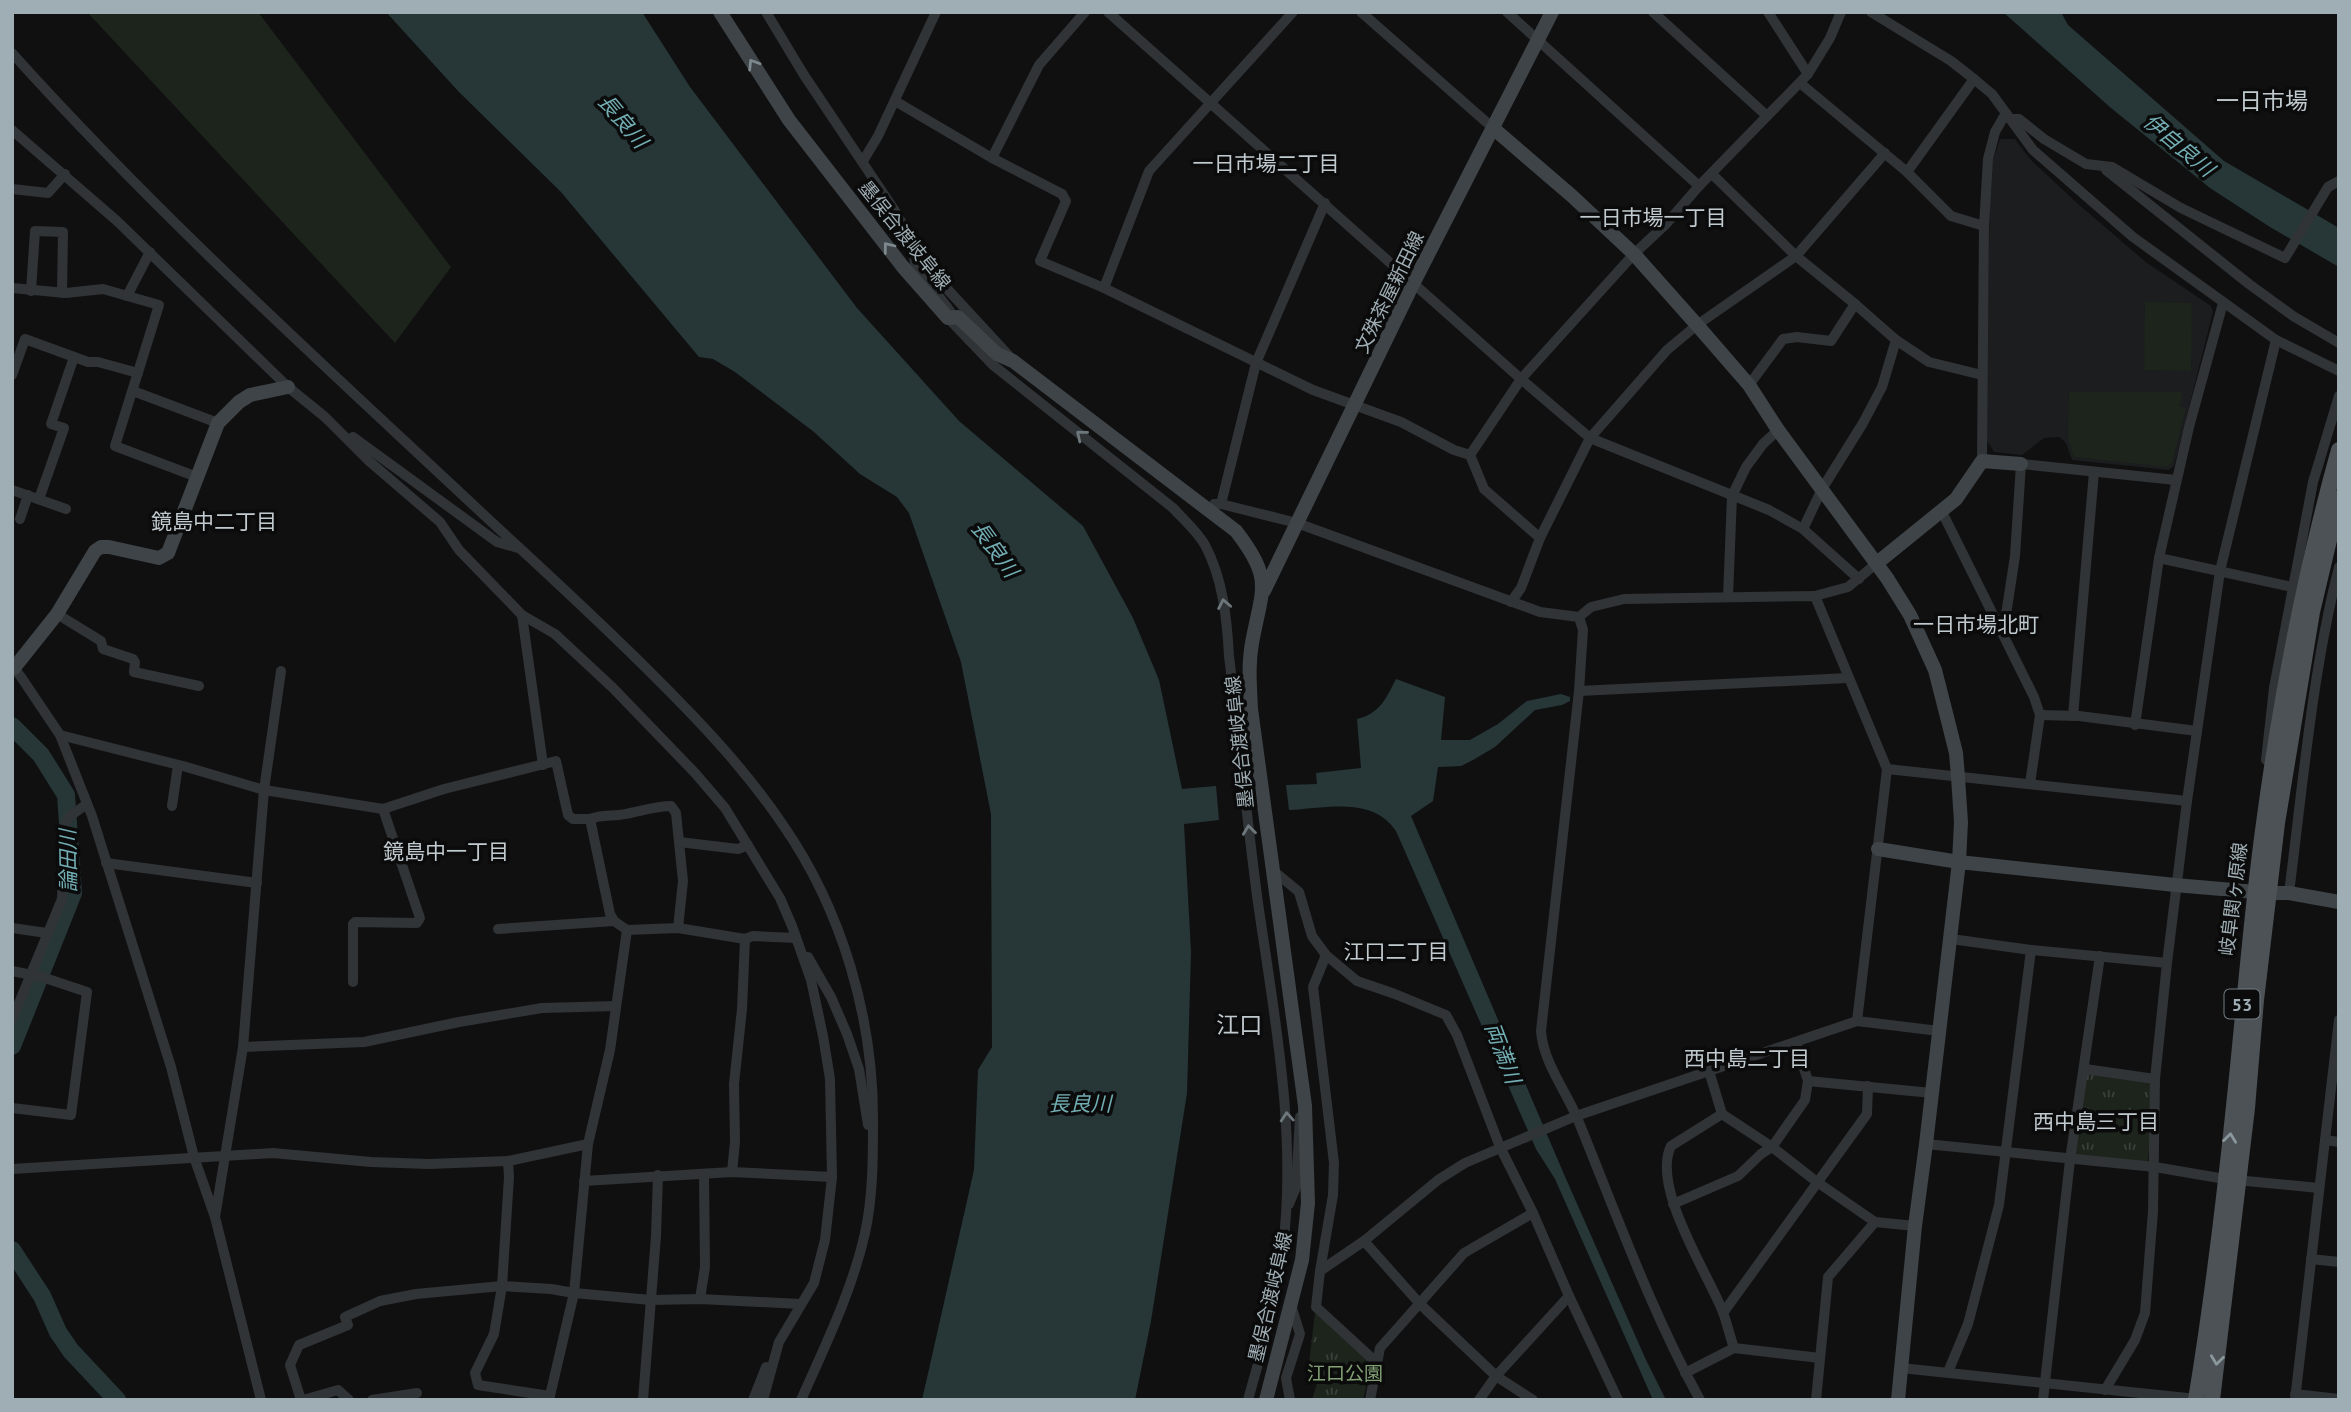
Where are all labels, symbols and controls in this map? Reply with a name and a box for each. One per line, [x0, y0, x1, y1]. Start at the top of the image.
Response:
one-way arrow [748, 59, 761, 72]
district label: 一日市場 [2216, 86, 2308, 115]
water label: 長良川 [592, 88, 655, 155]
water label: 伊自良川 [2138, 108, 2221, 184]
district label: 一日市場二丁目 [1193, 150, 1340, 177]
street label: 墨俣合渡岐阜線 [854, 176, 956, 294]
district label: 一日市場一丁目 [1580, 204, 1727, 231]
street label: 文殊茶屋新田線 [1349, 227, 1429, 357]
one-way arrow [883, 243, 896, 255]
one-way arrow [1077, 431, 1089, 444]
district label: 鏡島中二丁目 [151, 508, 277, 535]
water label: 長良川 [966, 516, 1026, 584]
one-way arrow [1217, 598, 1232, 610]
district label: 一日市場北町 [1913, 611, 2039, 638]
street label: 墨俣合渡岐阜線 [1220, 675, 1258, 809]
one-way arrow [1242, 824, 1257, 835]
water label: 論田川 [54, 827, 82, 893]
district label: 鏡島中一丁目 [383, 838, 509, 865]
street label: 岐阜関ヶ原線 [2214, 841, 2252, 957]
district label: 江口二丁目 [1344, 938, 1449, 965]
road number: 53 [2224, 989, 2260, 1018]
district label: 江口 [1216, 1010, 1262, 1039]
water label: 両満川 [1479, 1019, 1528, 1089]
district label: 西中島二丁目 [1684, 1045, 1810, 1072]
water label: 長良川 [1049, 1090, 1113, 1117]
district label: 西中島三丁目 [2033, 1108, 2159, 1135]
one-way arrow [1279, 1111, 1294, 1122]
one-way arrow [2222, 1132, 2237, 1144]
street label: 墨俣合渡岐阜線 [1243, 1229, 1297, 1365]
one-way arrow [2209, 1354, 2224, 1366]
park label: 江口公園 [1307, 1361, 1383, 1385]

